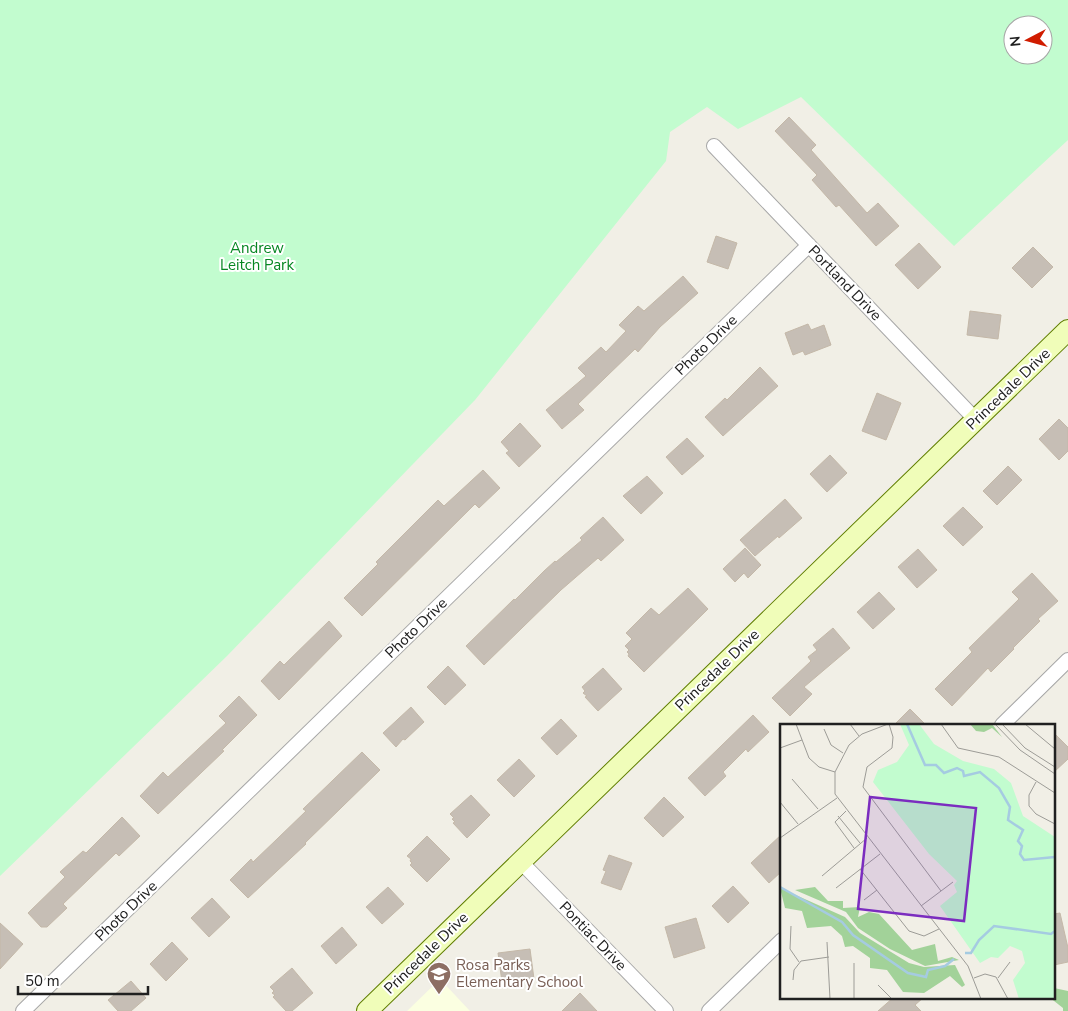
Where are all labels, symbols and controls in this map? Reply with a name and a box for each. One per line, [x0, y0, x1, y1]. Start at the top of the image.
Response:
north arrow [1003, 15, 1053, 65]
text: N [1006, 35, 1026, 48]
park label: Andrew Leitch Park [220, 238, 294, 275]
street label: Portland Drive [804, 241, 886, 325]
street label: Photo Drive [671, 310, 741, 380]
street label: Princedale Drive [962, 344, 1055, 434]
street label: Photo Drive [381, 593, 451, 663]
street label: Princedale Drive [671, 625, 764, 715]
inset map [780, 724, 1056, 998]
street label: Photo Drive [91, 876, 161, 946]
street label: Pontiac Drive [555, 897, 631, 975]
street label: Princedale Drive [380, 908, 473, 998]
place label: Rosa Parks Elementary School [456, 955, 583, 992]
school or university icon: Rosa Parks Elementary School [426, 961, 452, 995]
scale bar [18, 964, 148, 996]
text: 50 m [25, 971, 60, 991]

